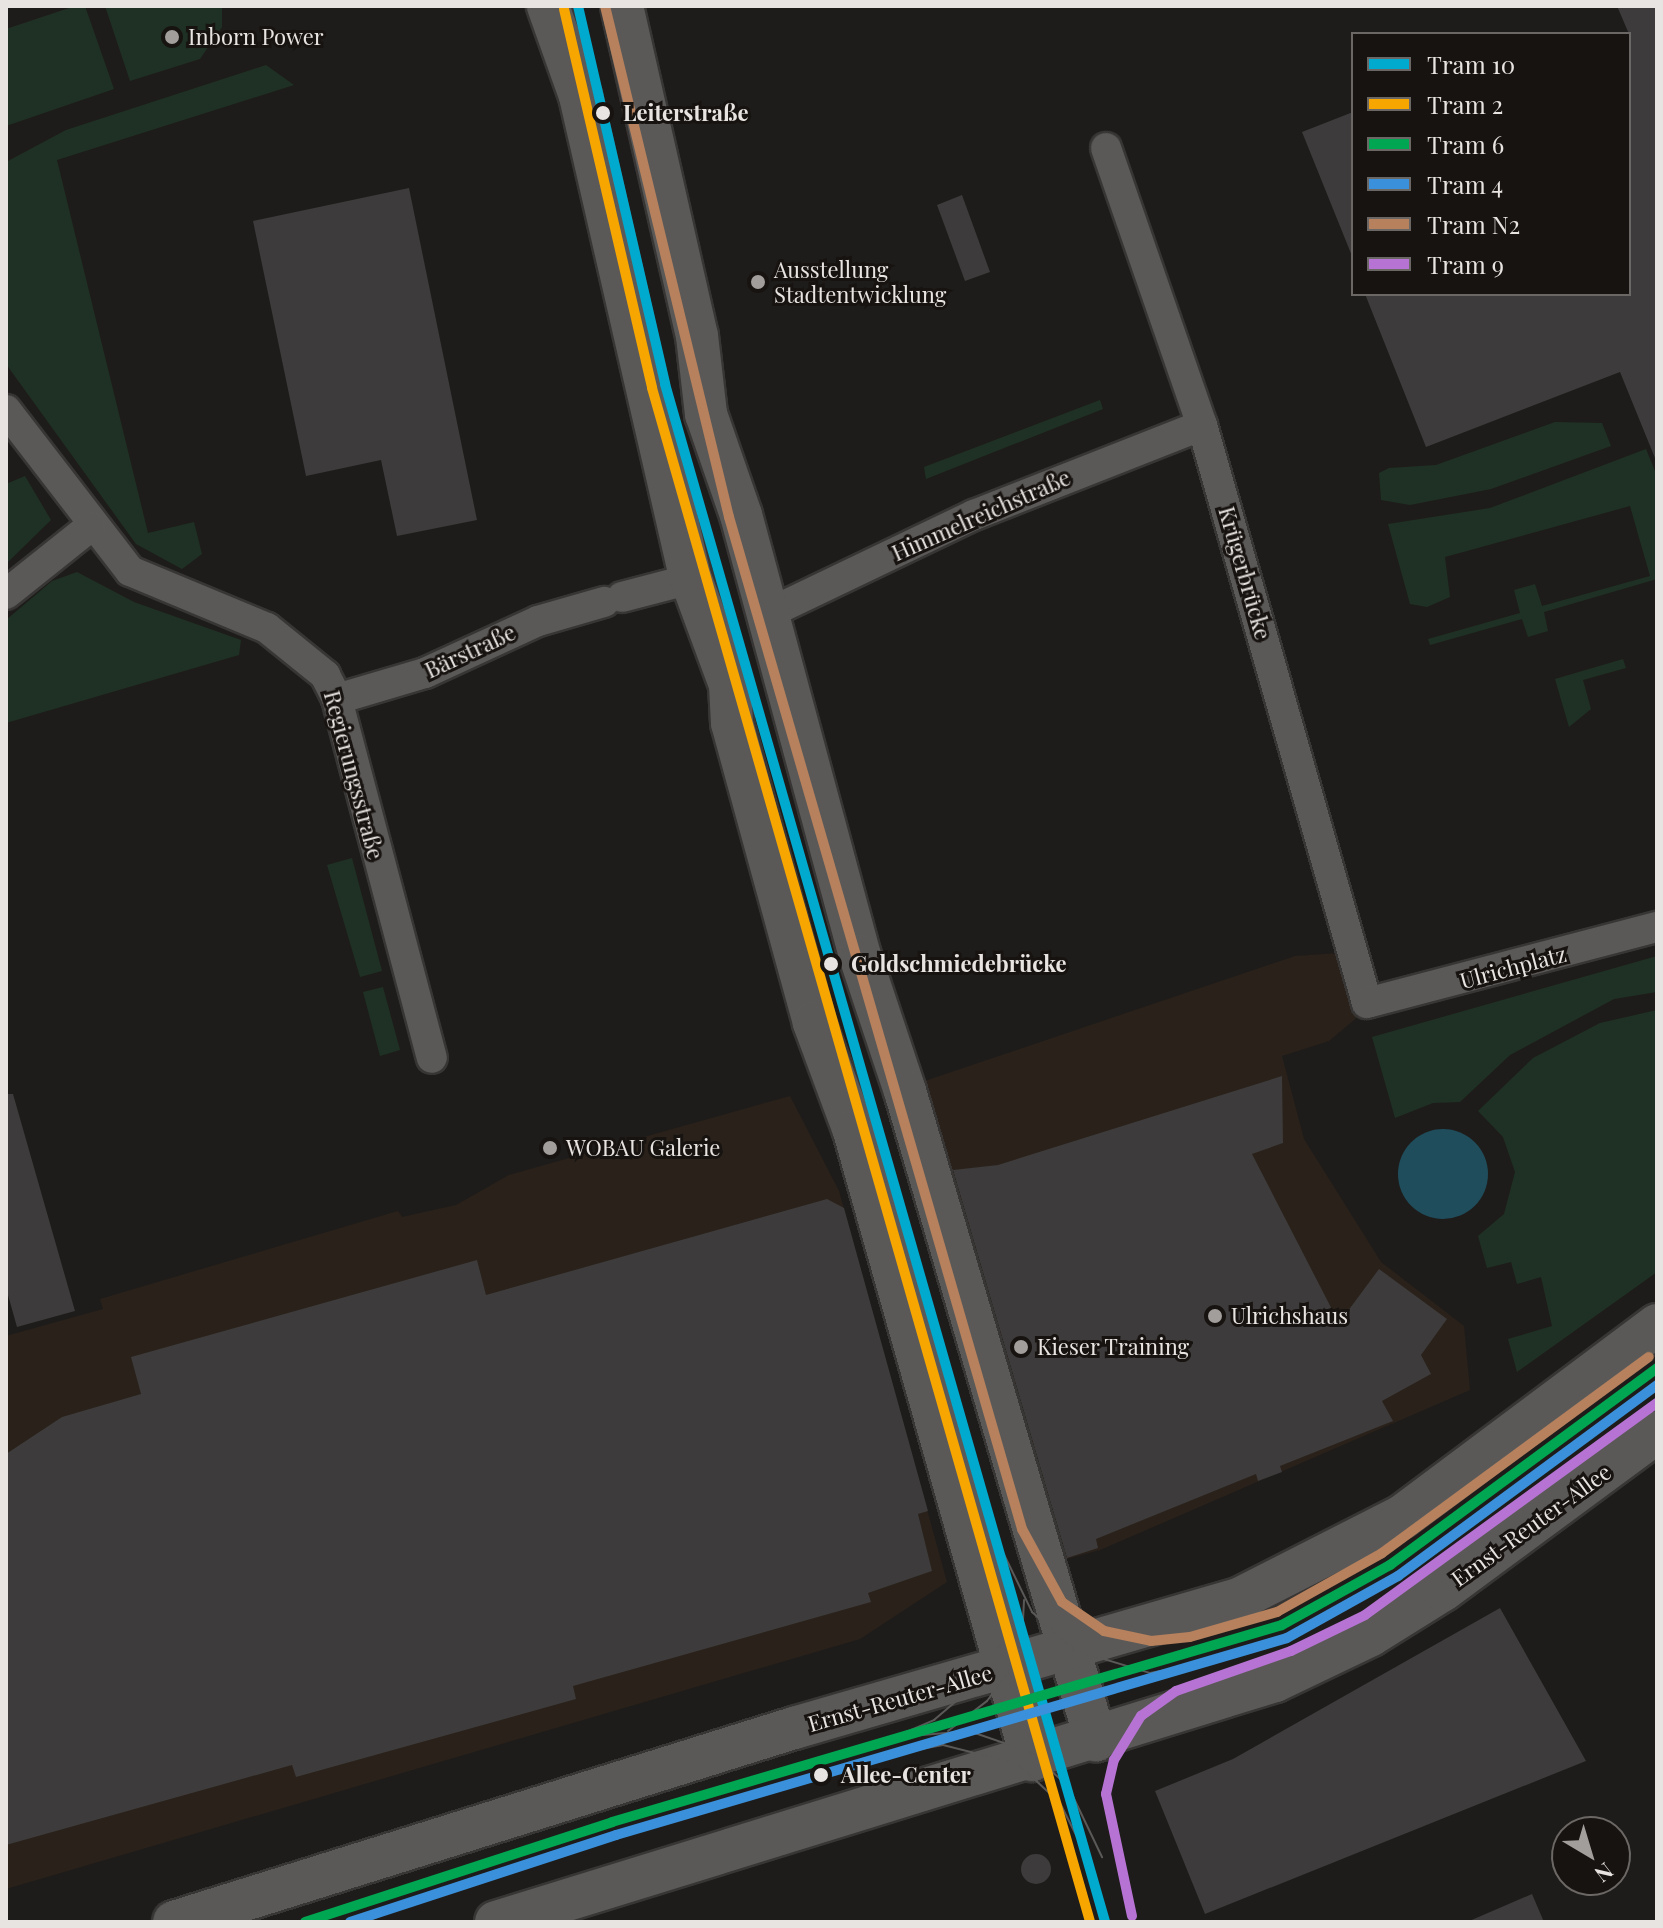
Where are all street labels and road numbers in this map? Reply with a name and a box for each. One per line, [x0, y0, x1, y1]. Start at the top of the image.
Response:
street label: Himmelreichstraße [888, 464, 1074, 566]
street label: Krügerbrücke [1213, 503, 1277, 643]
street label: Bärstraße [421, 619, 519, 683]
street label: Regierungsstraße [319, 688, 389, 862]
street label: Ulrichplatz [1457, 940, 1569, 994]
street label: Ernst-Reuter-Allee [1446, 1458, 1616, 1592]
street label: Ernst-Reuter-Allee [805, 1659, 995, 1737]

